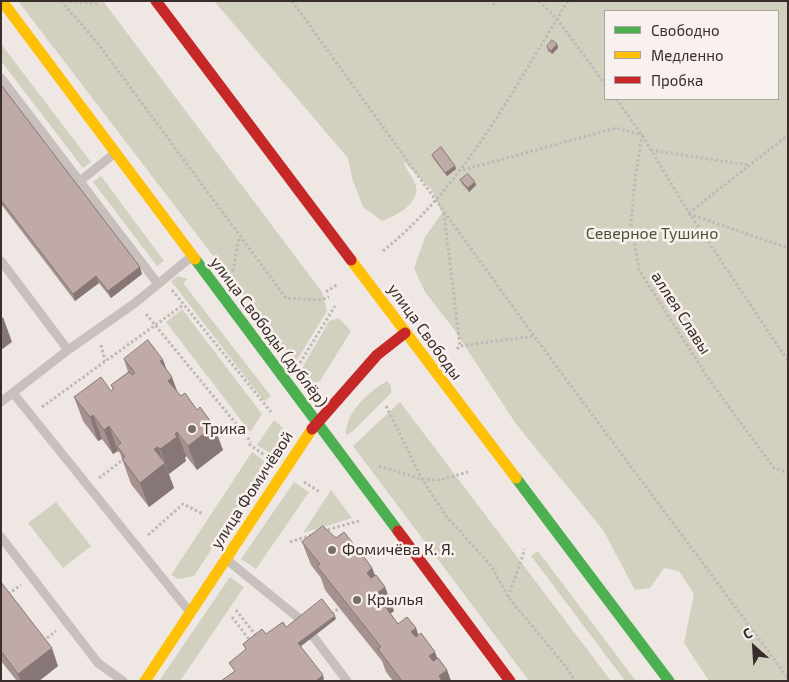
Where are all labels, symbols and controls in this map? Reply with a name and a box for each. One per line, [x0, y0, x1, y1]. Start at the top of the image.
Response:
legend [604, 10, 779, 100]
text: Свободно [651, 21, 720, 39]
text: Медленно [651, 46, 724, 64]
text: Пробка [651, 71, 703, 89]
park label: Северное Тушино [586, 224, 718, 244]
street label: улица Свободы (дублёр) [206, 253, 332, 411]
street label: аллея Славы [647, 268, 715, 358]
street label: улица Свободы [384, 280, 466, 384]
place label: Трика [202, 419, 246, 439]
marker: Трика [186, 423, 198, 435]
street label: улица Фомичёвой [207, 428, 297, 552]
place label: Фомичёва К. Я. [342, 540, 454, 560]
marker: Фомичёва К. Я. [326, 544, 338, 556]
place label: Крылья [367, 590, 423, 610]
marker: Крылья [351, 594, 363, 606]
north arrow [729, 622, 779, 672]
text: С [740, 624, 755, 643]

